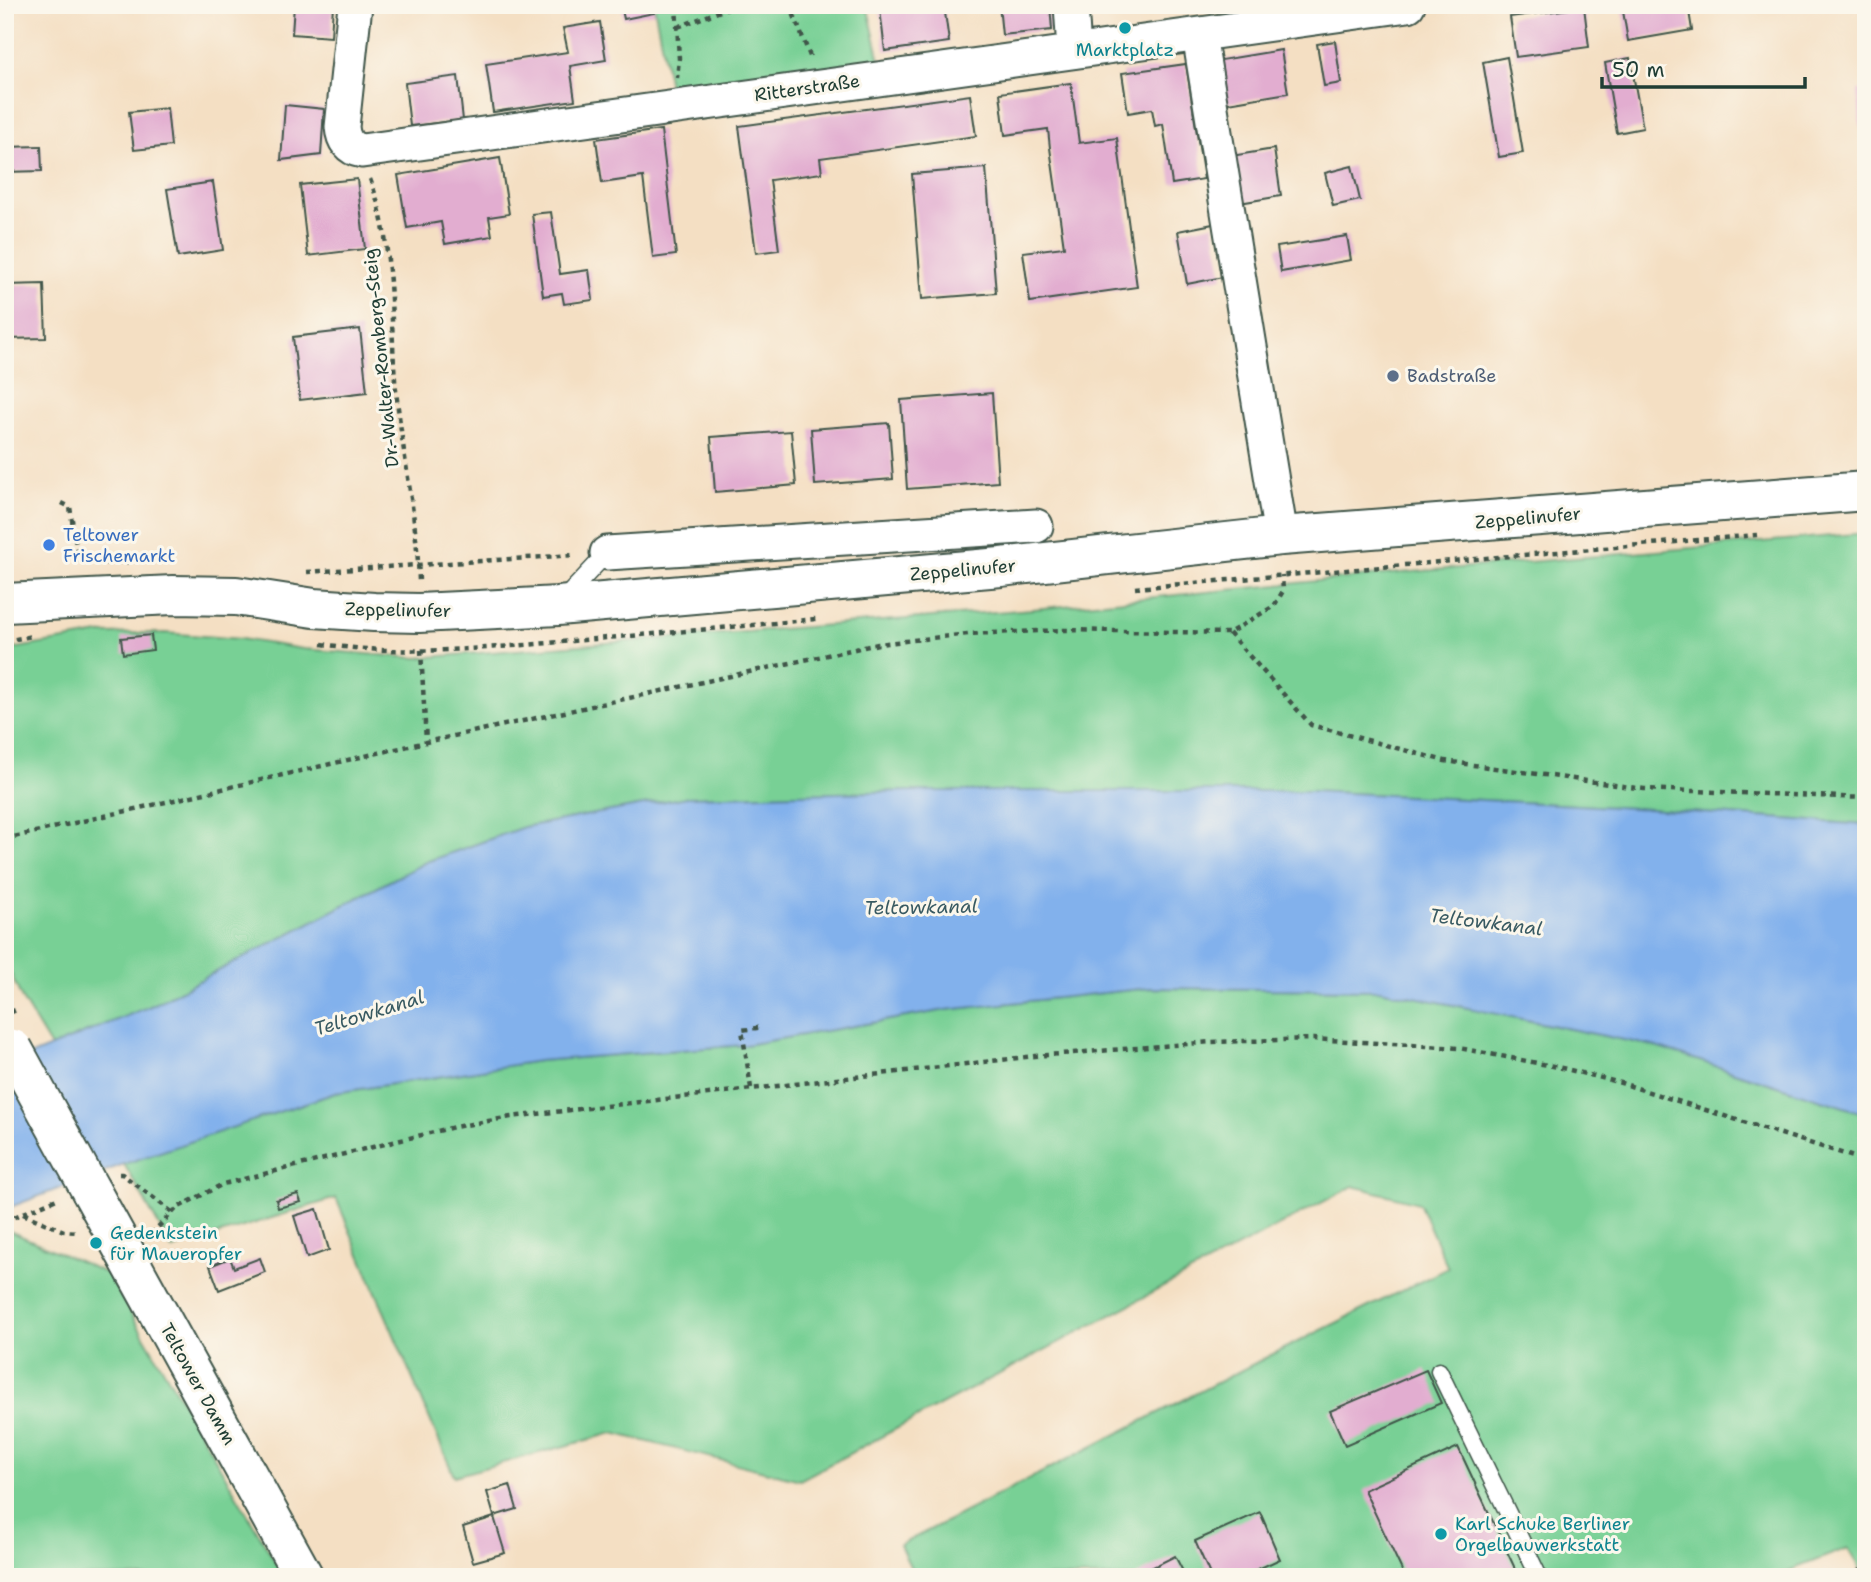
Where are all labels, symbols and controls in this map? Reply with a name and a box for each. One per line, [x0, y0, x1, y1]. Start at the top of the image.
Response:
marker: Marktplatz [1117, 20, 1133, 36]
place label: Marktplatz [1076, 38, 1174, 62]
scale bar [1602, 46, 1804, 90]
text: 50 m [1612, 56, 1665, 84]
street label: Ritterstraße [753, 69, 861, 107]
street label: Dr.-Walter-Romberg-Steig [358, 247, 404, 469]
place label: Badstraße [1407, 364, 1496, 388]
marker: Badstraße [1385, 368, 1401, 384]
street label: Zeppelinufer [1474, 501, 1582, 535]
place label: Teltower Frischemarkt [63, 523, 175, 568]
marker: Teltower Frischemarkt [41, 537, 57, 553]
street label: Zeppelinufer [909, 553, 1017, 587]
street label: Zeppelinufer [345, 597, 451, 623]
water label: Teltowkanal [864, 894, 978, 920]
water label: Teltowkanal [1428, 903, 1544, 941]
water label: Teltowkanal [311, 984, 427, 1042]
place label: Gedenkstein für Maueropfer [110, 1221, 242, 1266]
marker: Gedenkstein für Maueropfer [88, 1235, 104, 1251]
street label: Teltower Damm [155, 1319, 241, 1449]
place label: Karl Schuke Berliner Orgelbauwerkstatt [1455, 1512, 1630, 1557]
marker: Karl Schuke Berliner Orgelbauwerkstatt [1433, 1526, 1449, 1542]

